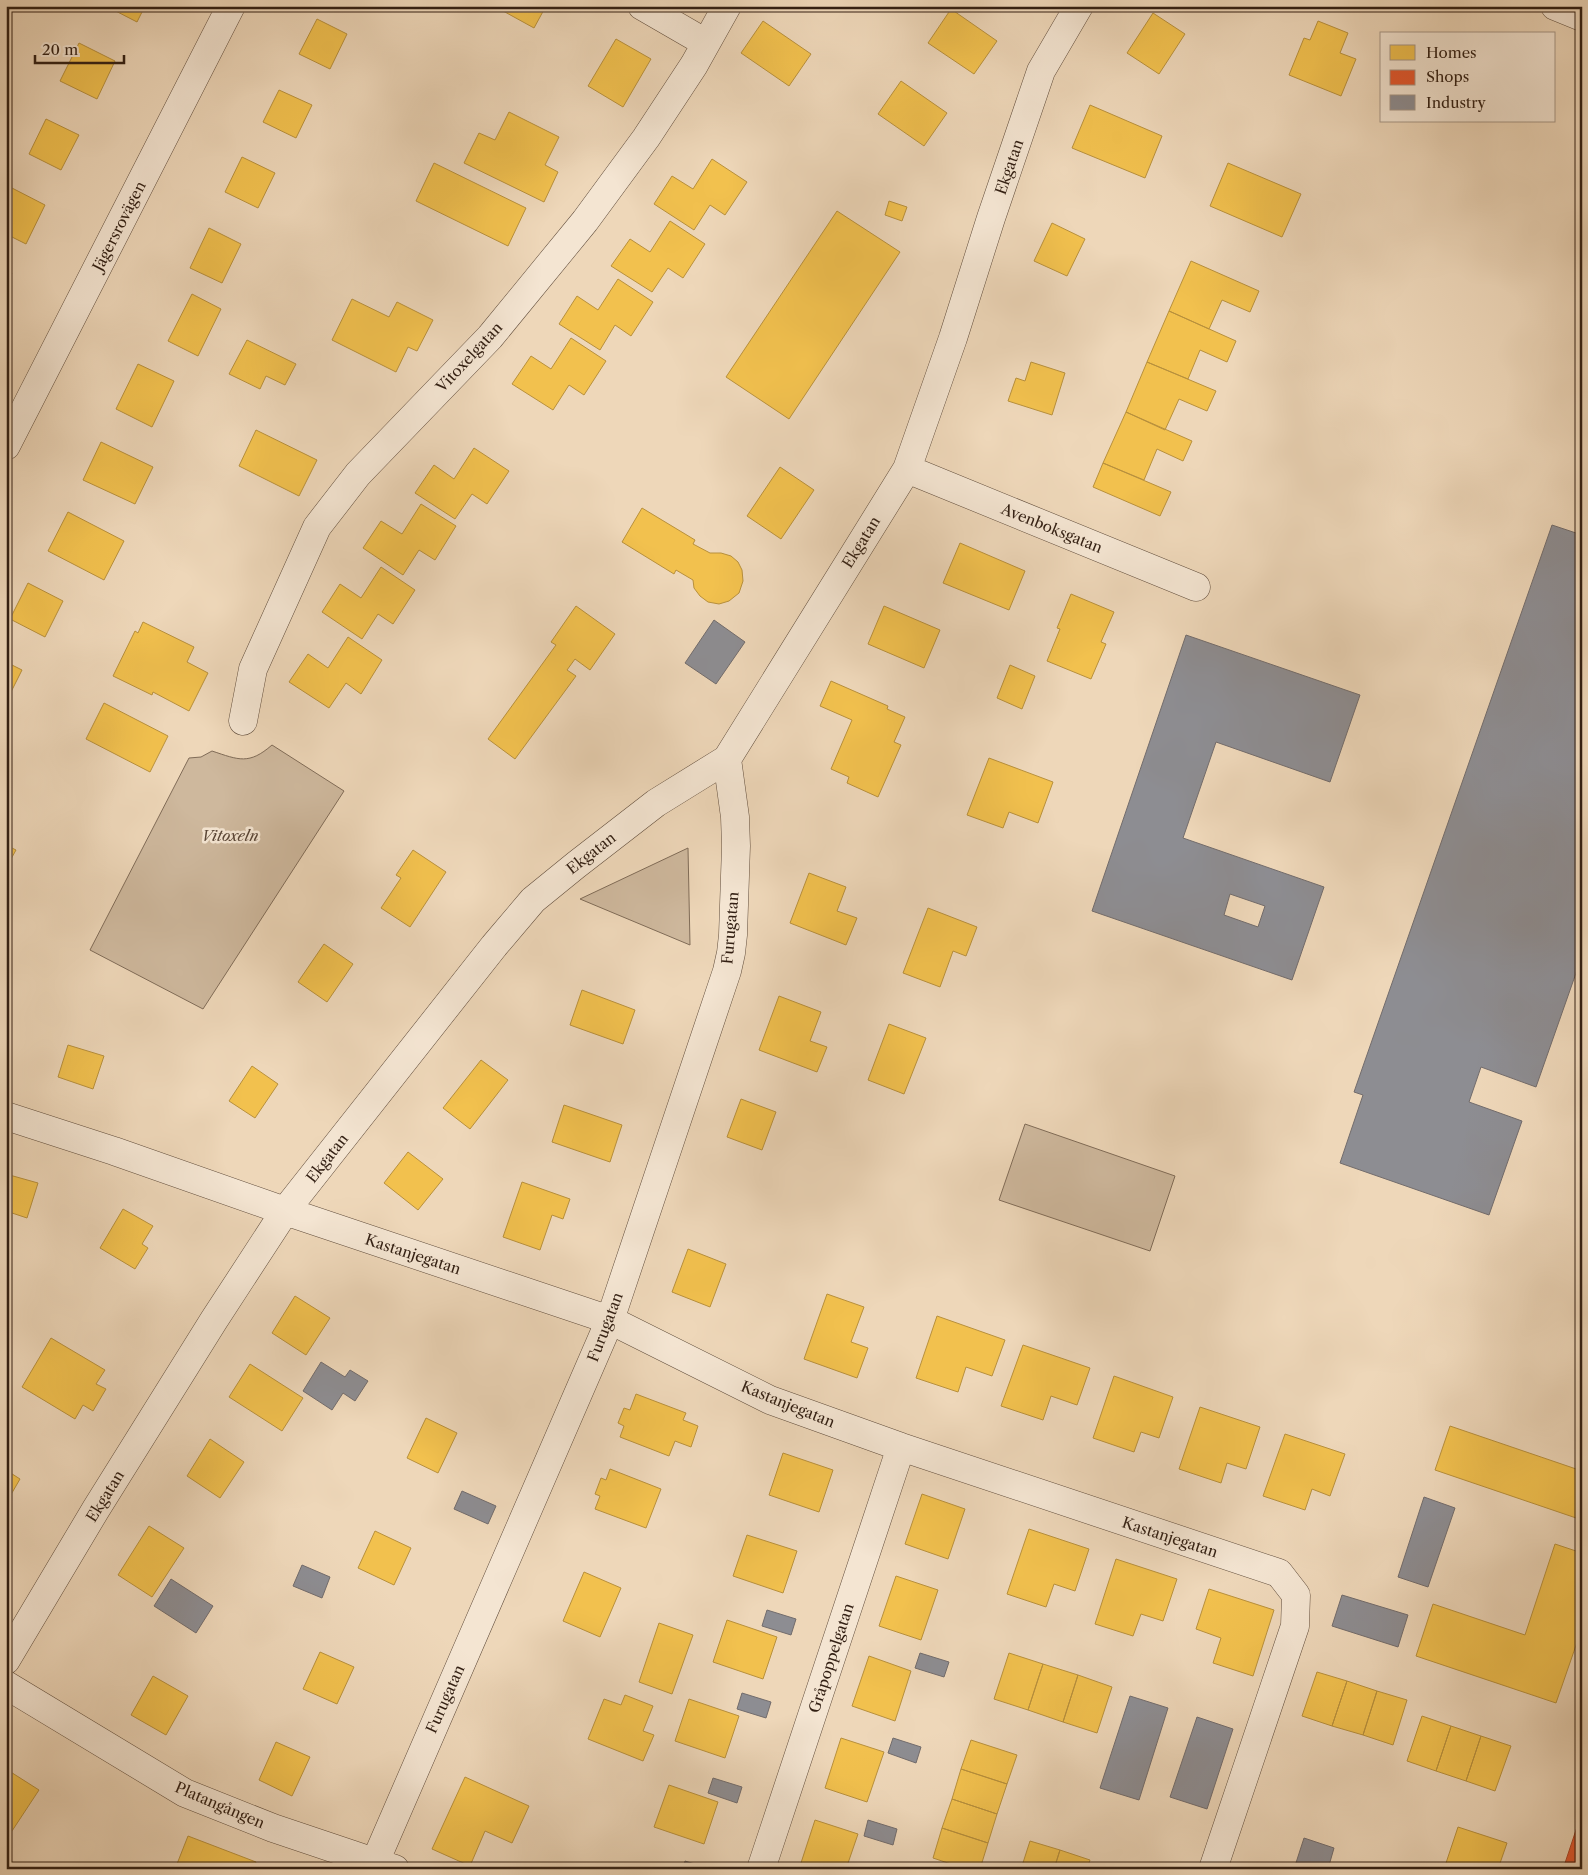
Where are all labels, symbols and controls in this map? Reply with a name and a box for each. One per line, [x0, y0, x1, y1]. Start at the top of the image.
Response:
scale bar [35, 32, 124, 64]
legend [1380, 32, 1556, 122]
text: 20 m [42, 40, 78, 59]
text: Homes [1426, 43, 1477, 62]
text: Shops [1426, 67, 1469, 86]
text: Industry [1426, 93, 1486, 112]
street label: Ekgatan [991, 136, 1027, 197]
street label: Jägersrovägen [87, 177, 150, 276]
street label: Vitoxelgatan [431, 318, 507, 397]
street label: Avenboksgatan [998, 499, 1106, 557]
street label: Ekgatan [838, 512, 885, 571]
park label: Vitoxeln [201, 826, 259, 845]
street label: Ekgatan [563, 828, 620, 878]
street label: Furugatan [717, 890, 743, 965]
street label: Ekgatan [302, 1129, 352, 1186]
street label: Kastanjegatan [363, 1230, 464, 1279]
street label: Furugatan [583, 1289, 627, 1364]
street label: Kastanjegatan [738, 1377, 838, 1432]
street label: Ekgatan [82, 1466, 129, 1525]
street label: Kastanjegatan [1120, 1513, 1221, 1562]
street label: Gråpoppelgatan [804, 1600, 858, 1715]
street label: Furugatan [421, 1661, 469, 1736]
street label: Platangången [172, 1778, 268, 1833]

